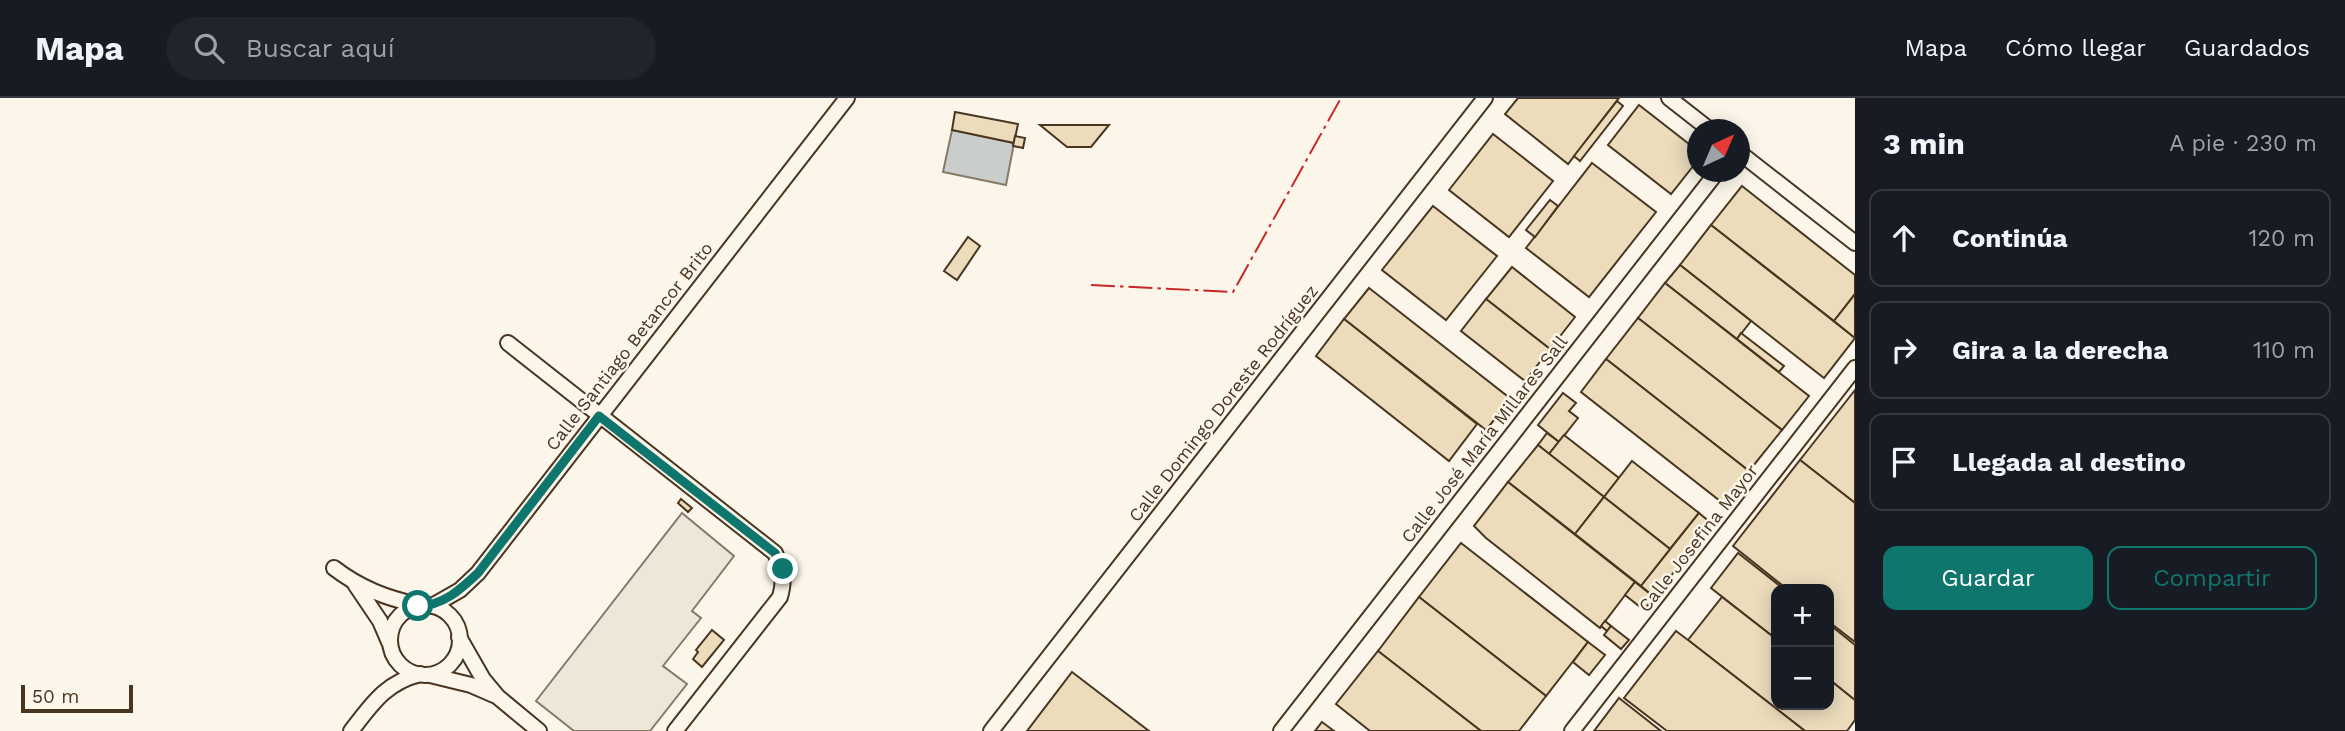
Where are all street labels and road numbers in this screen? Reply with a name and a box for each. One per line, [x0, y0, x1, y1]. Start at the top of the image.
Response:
street label: Calle Santiago Betancor Brito [541, 238, 717, 454]
street label: Calle Domingo Doreste Rodríguez [1124, 280, 1322, 526]
street label: Calle José María Millares Sall [1397, 331, 1572, 547]
street label: Calle Josefina Mayor [1634, 460, 1762, 616]

